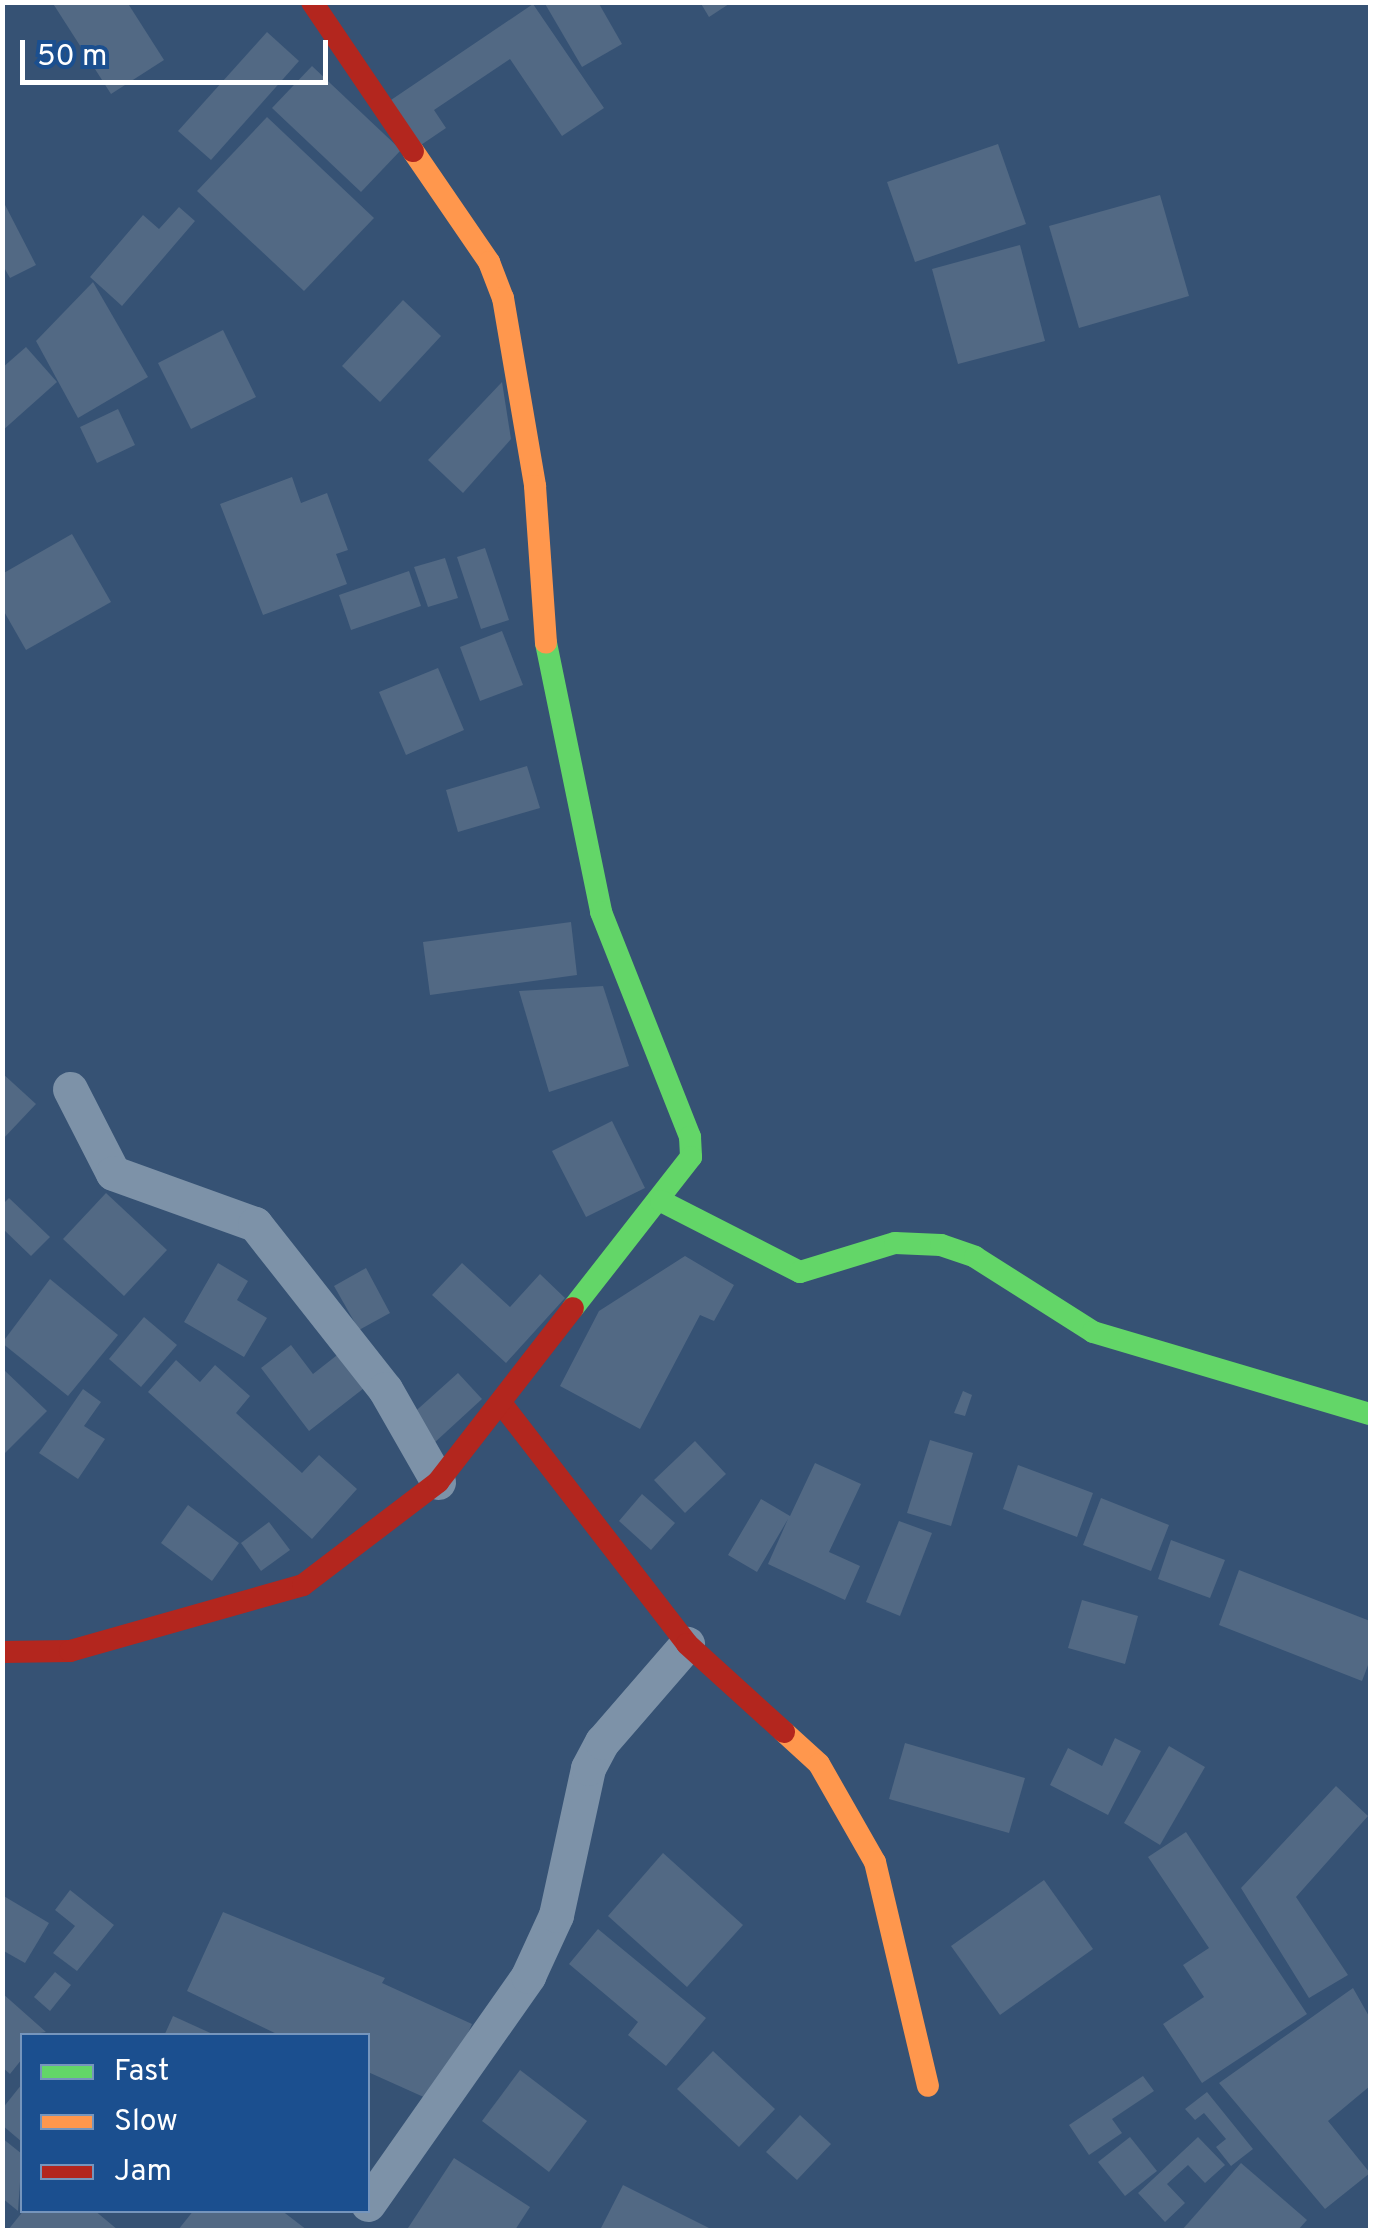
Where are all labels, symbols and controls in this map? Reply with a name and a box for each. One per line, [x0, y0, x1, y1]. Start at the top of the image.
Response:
scale bar [25, 20, 332, 82]
text: 50 m [37, 39, 107, 76]
legend [20, 2033, 370, 2213]
text: Fast [114, 2054, 169, 2091]
text: Slow [114, 2104, 178, 2141]
text: Jam [114, 2154, 172, 2191]

